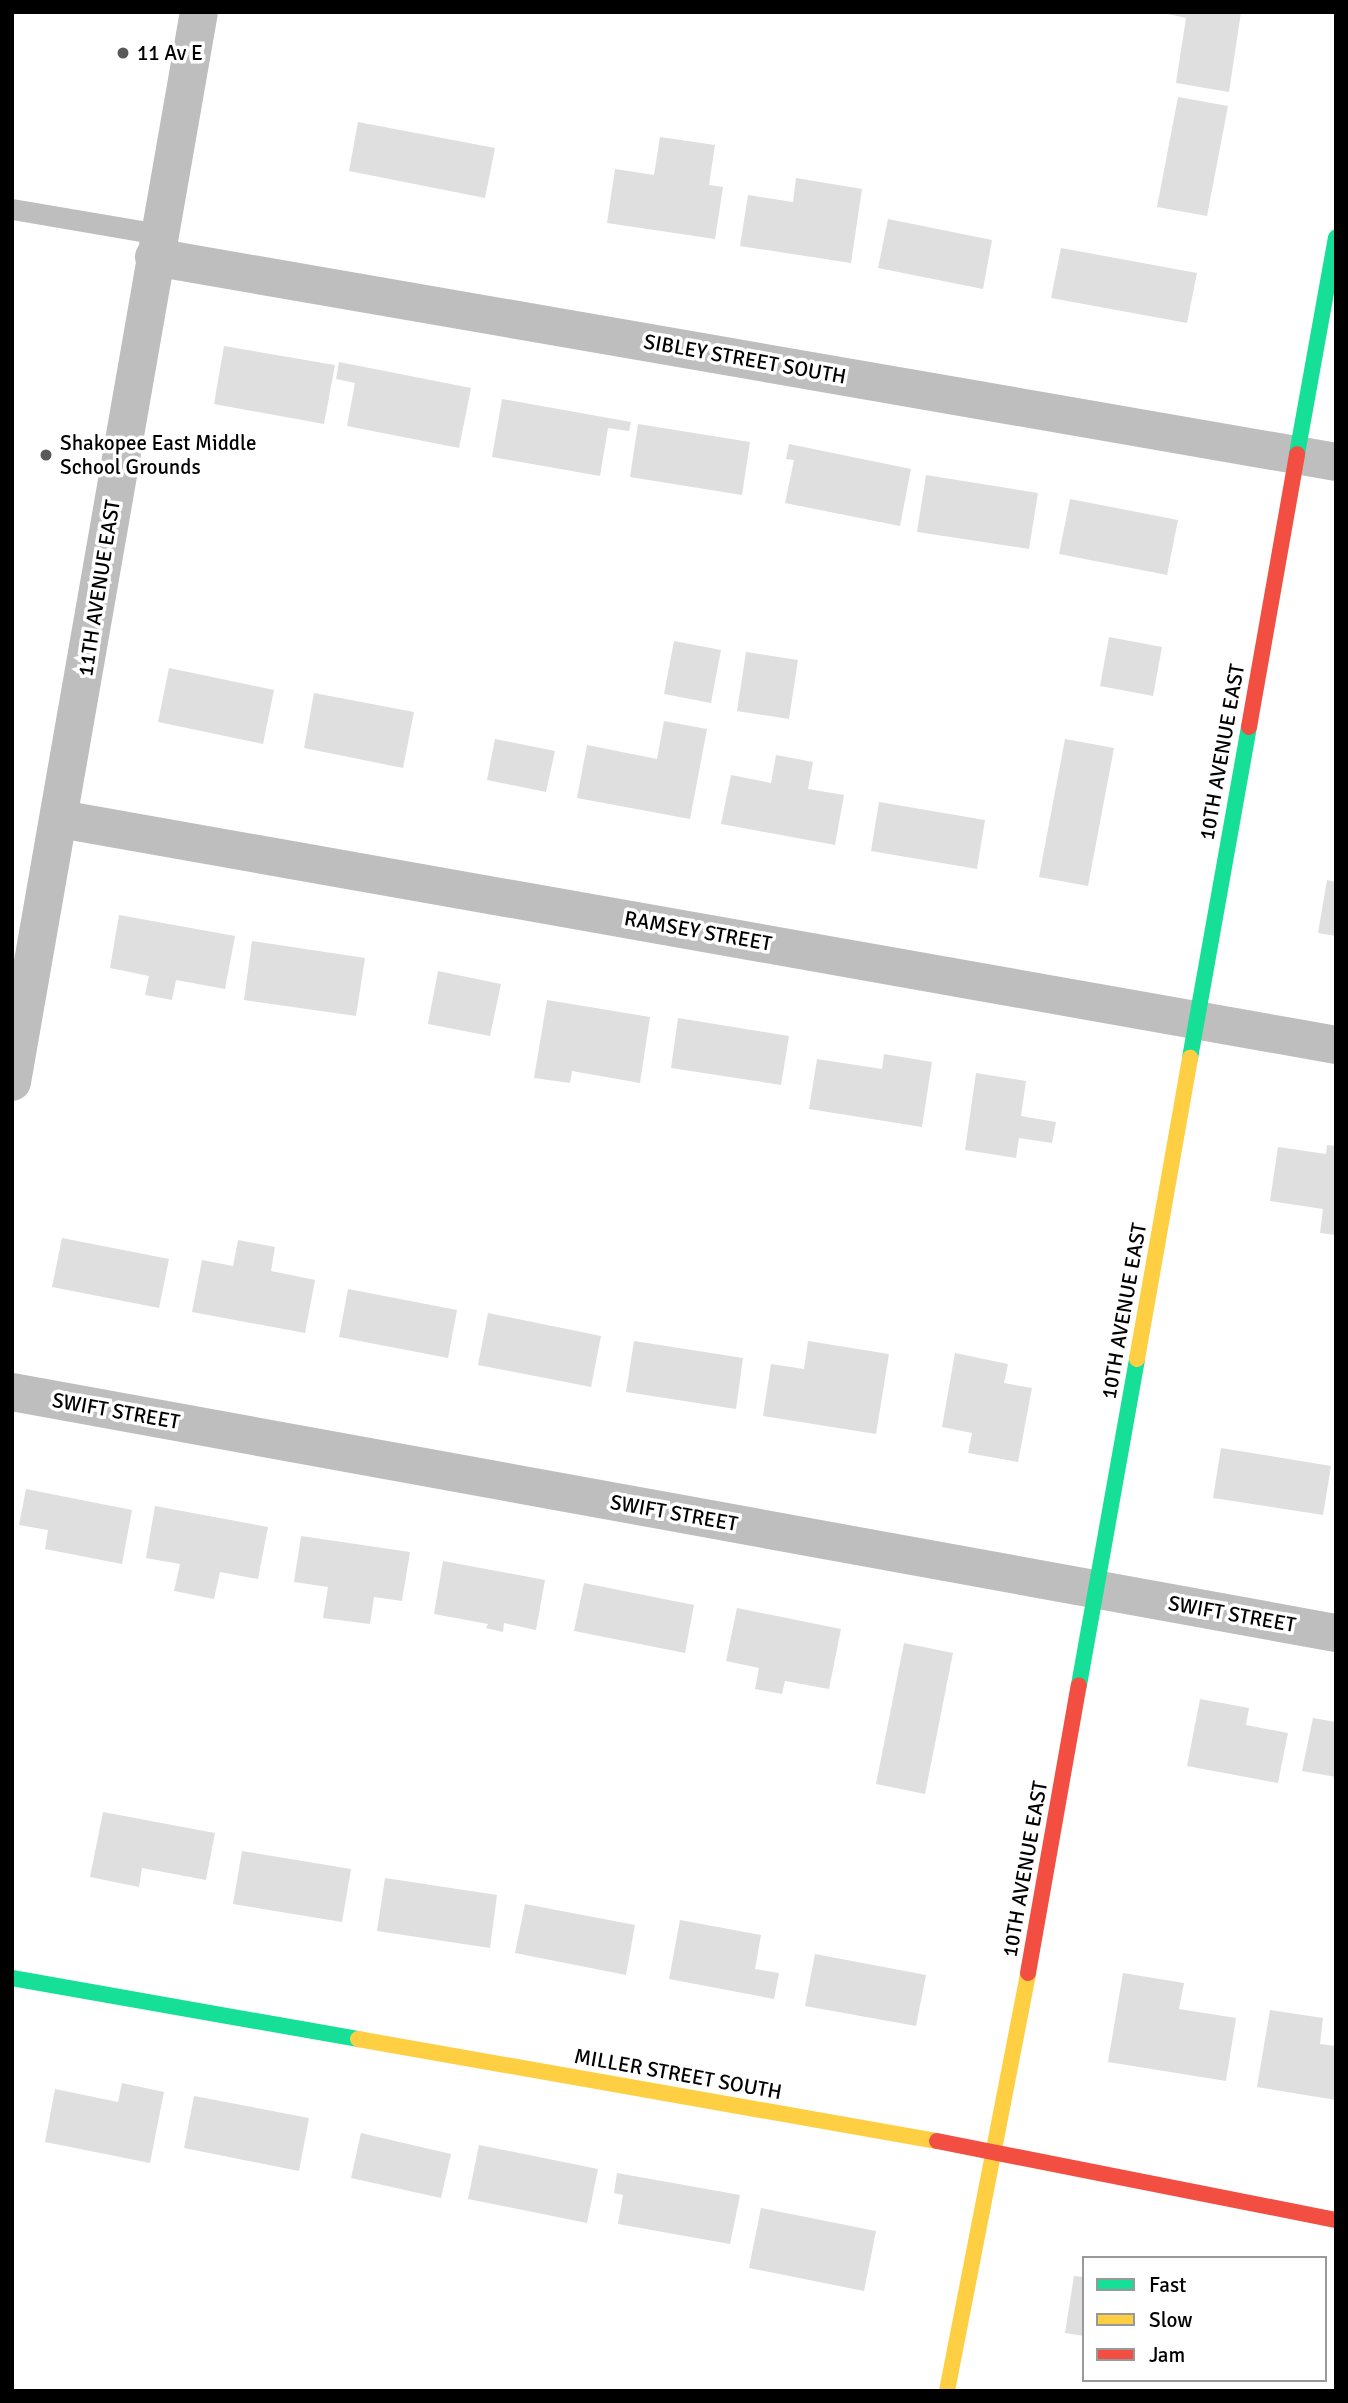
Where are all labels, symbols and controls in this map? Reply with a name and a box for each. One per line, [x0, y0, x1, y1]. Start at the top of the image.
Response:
place label: 11 Av E [137, 40, 203, 66]
marker: 11 Av E [115, 45, 131, 61]
street label: SIBLEY STREET SOUTH [642, 329, 848, 389]
place label: Shakopee East Middle School Grounds [60, 430, 256, 480]
marker: Shakopee East Middle School Grounds [38, 447, 54, 463]
street label: 11TH AVENUE EAST [73, 498, 125, 678]
street label: 10TH AVENUE EAST [1194, 662, 1250, 842]
street label: RAMSEY STREET [622, 906, 774, 956]
street label: 10TH AVENUE EAST [1096, 1221, 1152, 1401]
street label: SWIFT STREET [50, 1387, 182, 1435]
street label: SWIFT STREET [608, 1489, 740, 1537]
street label: SWIFT STREET [1166, 1590, 1298, 1638]
street label: 10TH AVENUE EAST [997, 1779, 1053, 1959]
street label: MILLER STREET SOUTH [572, 2043, 784, 2105]
legend [1082, 2256, 1327, 2382]
text: Fast [1149, 2272, 1186, 2298]
text: Slow [1149, 2307, 1193, 2333]
text: Jam [1149, 2342, 1185, 2368]

